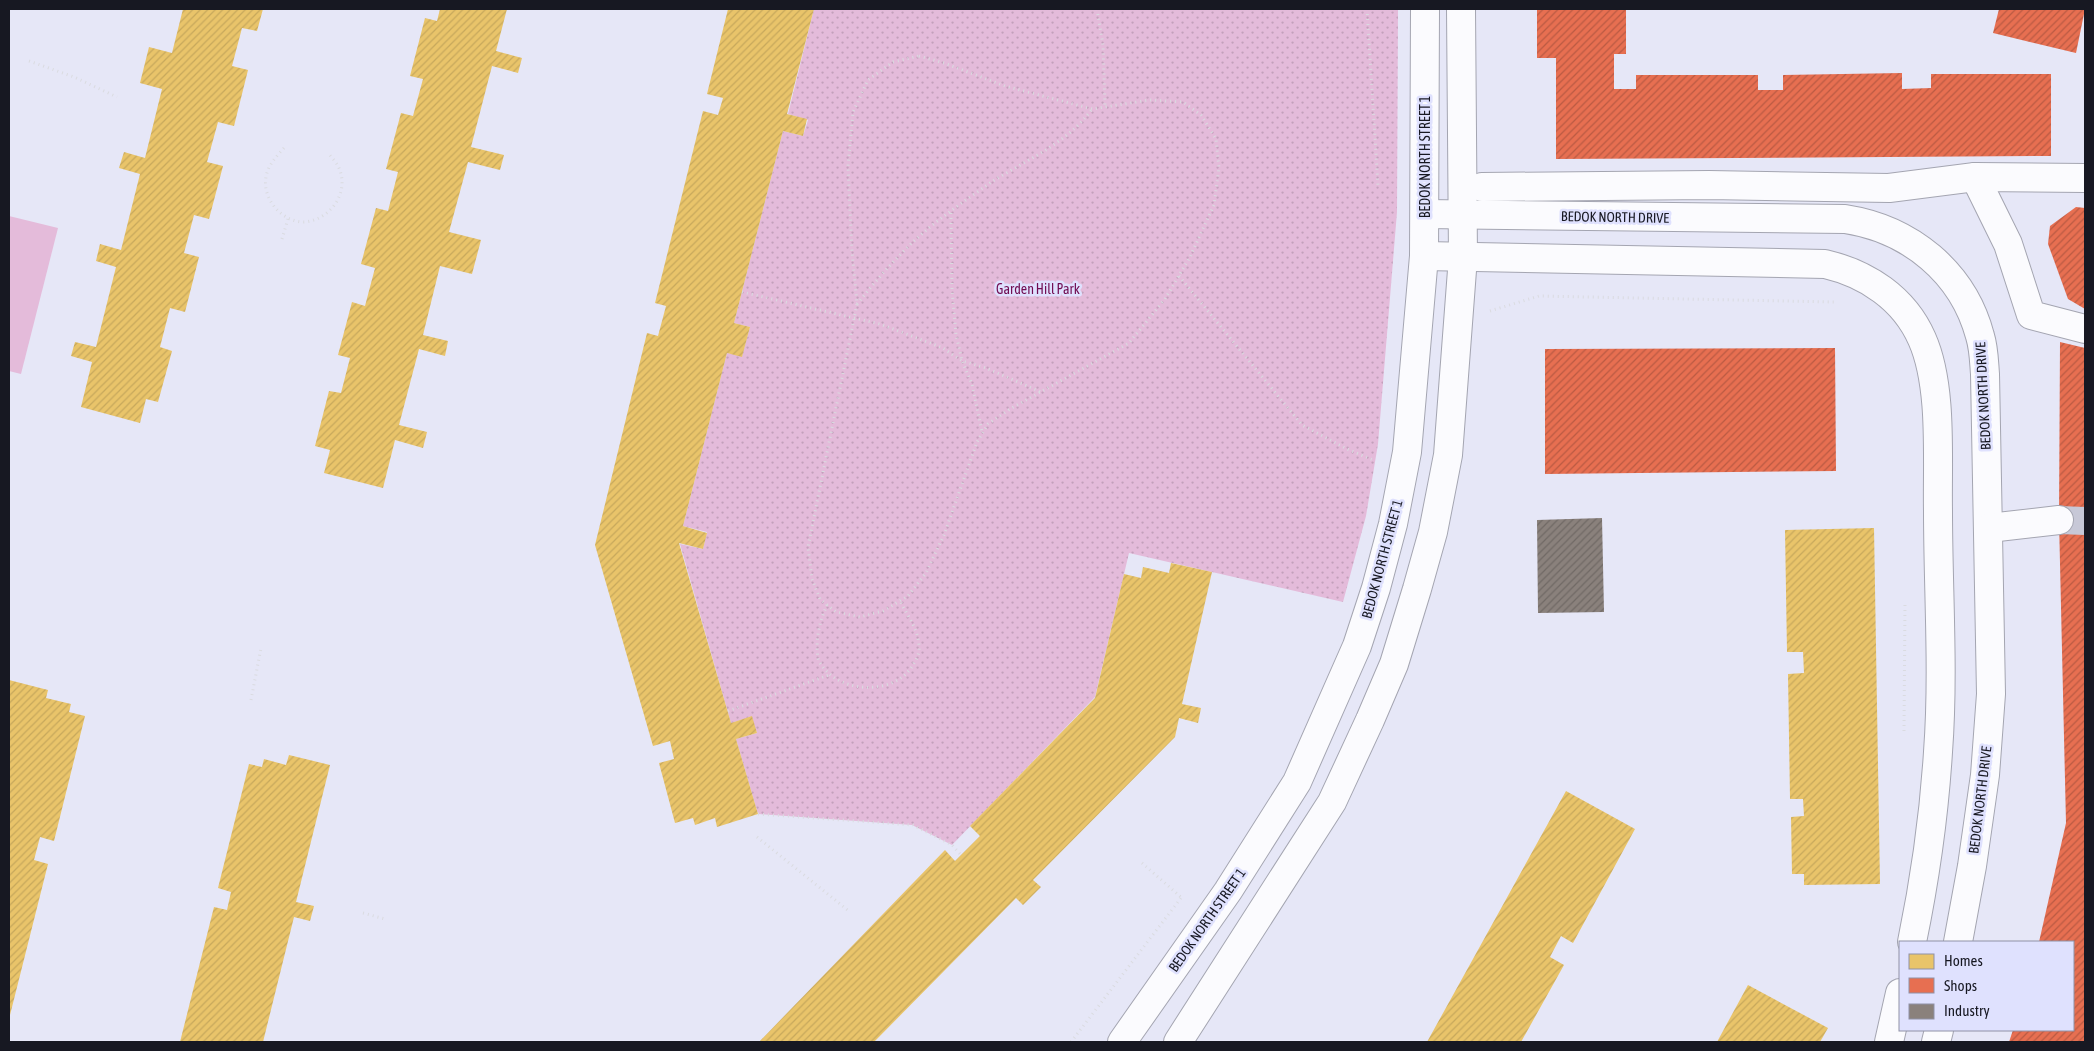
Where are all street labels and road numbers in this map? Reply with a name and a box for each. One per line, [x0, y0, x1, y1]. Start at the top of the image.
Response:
street label: BEDOK NORTH STREET 1 [1417, 96, 1433, 218]
street label: BEDOK NORTH DRIVE [1561, 208, 1669, 226]
street label: BEDOK NORTH DRIVE [1972, 341, 1994, 450]
street label: BEDOK NORTH STREET 1 [1358, 498, 1406, 620]
street label: BEDOK NORTH DRIVE [1965, 745, 1995, 855]
street label: BEDOK NORTH STREET 1 [1165, 865, 1249, 975]

